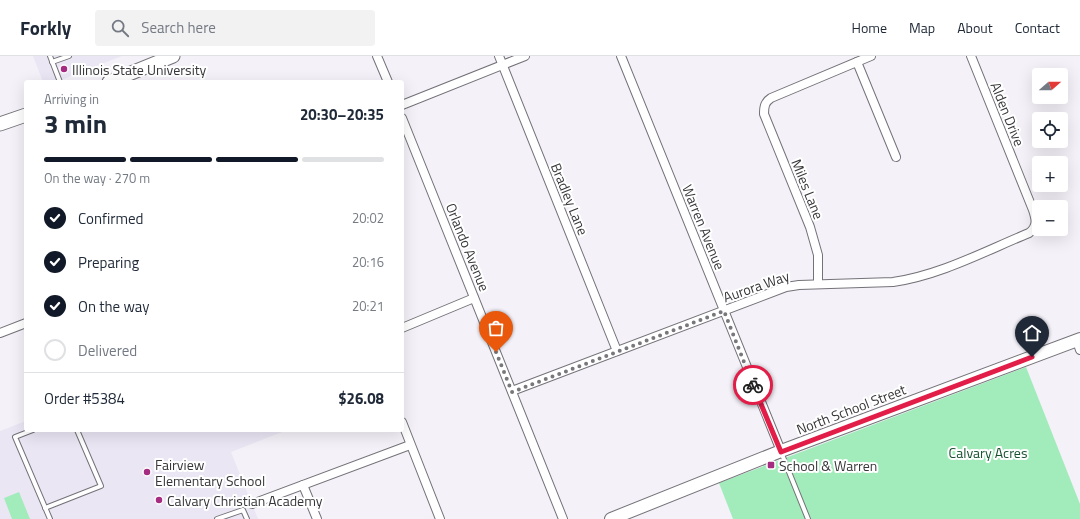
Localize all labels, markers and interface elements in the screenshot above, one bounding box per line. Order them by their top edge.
search box [95,10,375,46]
text: Forkly [20,13,71,42]
text: Search here [141,16,216,39]
icon: search [109,17,131,39]
text: Home [852,17,887,38]
text: Map [909,17,935,38]
text: About [957,17,993,38]
text: Contact [1015,17,1060,38]
place label: Illinois State University [72,59,207,80]
marker: Illinois State University [59,64,69,74]
north arrow [1032,68,1068,104]
map controls [1032,68,1068,236]
street label: Alden Drive [986,79,1030,149]
text: Arriving in [44,89,99,109]
text: 20:30–20:35 [300,103,384,126]
text: 3 min [44,104,107,143]
button: locate [1032,112,1068,148]
street label: Miles Lane [786,156,830,222]
button: + [1032,156,1068,192]
street label: Bradley Lane [546,160,594,238]
text: On the way · 270 m [44,168,150,188]
street label: Warren Avenue [677,181,731,273]
street label: Orlando Avenue [441,200,495,294]
button: − [1032,200,1068,236]
icon: check [44,207,66,229]
text: Confirmed [78,207,143,230]
text: 20:02 [352,208,384,228]
icon: check [44,251,66,273]
text: Preparing [78,251,139,274]
text: 20:16 [352,252,384,272]
street label: Aurora Way [720,265,792,307]
icon: check [44,295,66,317]
text: On the way [78,295,150,318]
text: 20:21 [352,296,384,316]
pin [479,311,513,352]
pin [1015,316,1049,357]
icon: bag [485,317,507,339]
icon: home [1021,322,1043,344]
text: Delivered [78,339,137,362]
courier [733,365,773,405]
icon: bike [742,374,764,396]
street label: North School Street [793,378,909,440]
text: Order #5384 [44,387,125,410]
text: $26.08 [338,387,384,410]
park label: Calvary Acres [949,442,1027,463]
place label: Fairview Elementary School [155,454,265,491]
place label: School & Warren [779,455,877,476]
marker: School & Warren [766,460,776,470]
marker: Fairview Elementary School [142,467,152,477]
place label: Calvary Christian Academy [167,490,323,511]
marker: Calvary Christian Academy [154,495,164,505]

